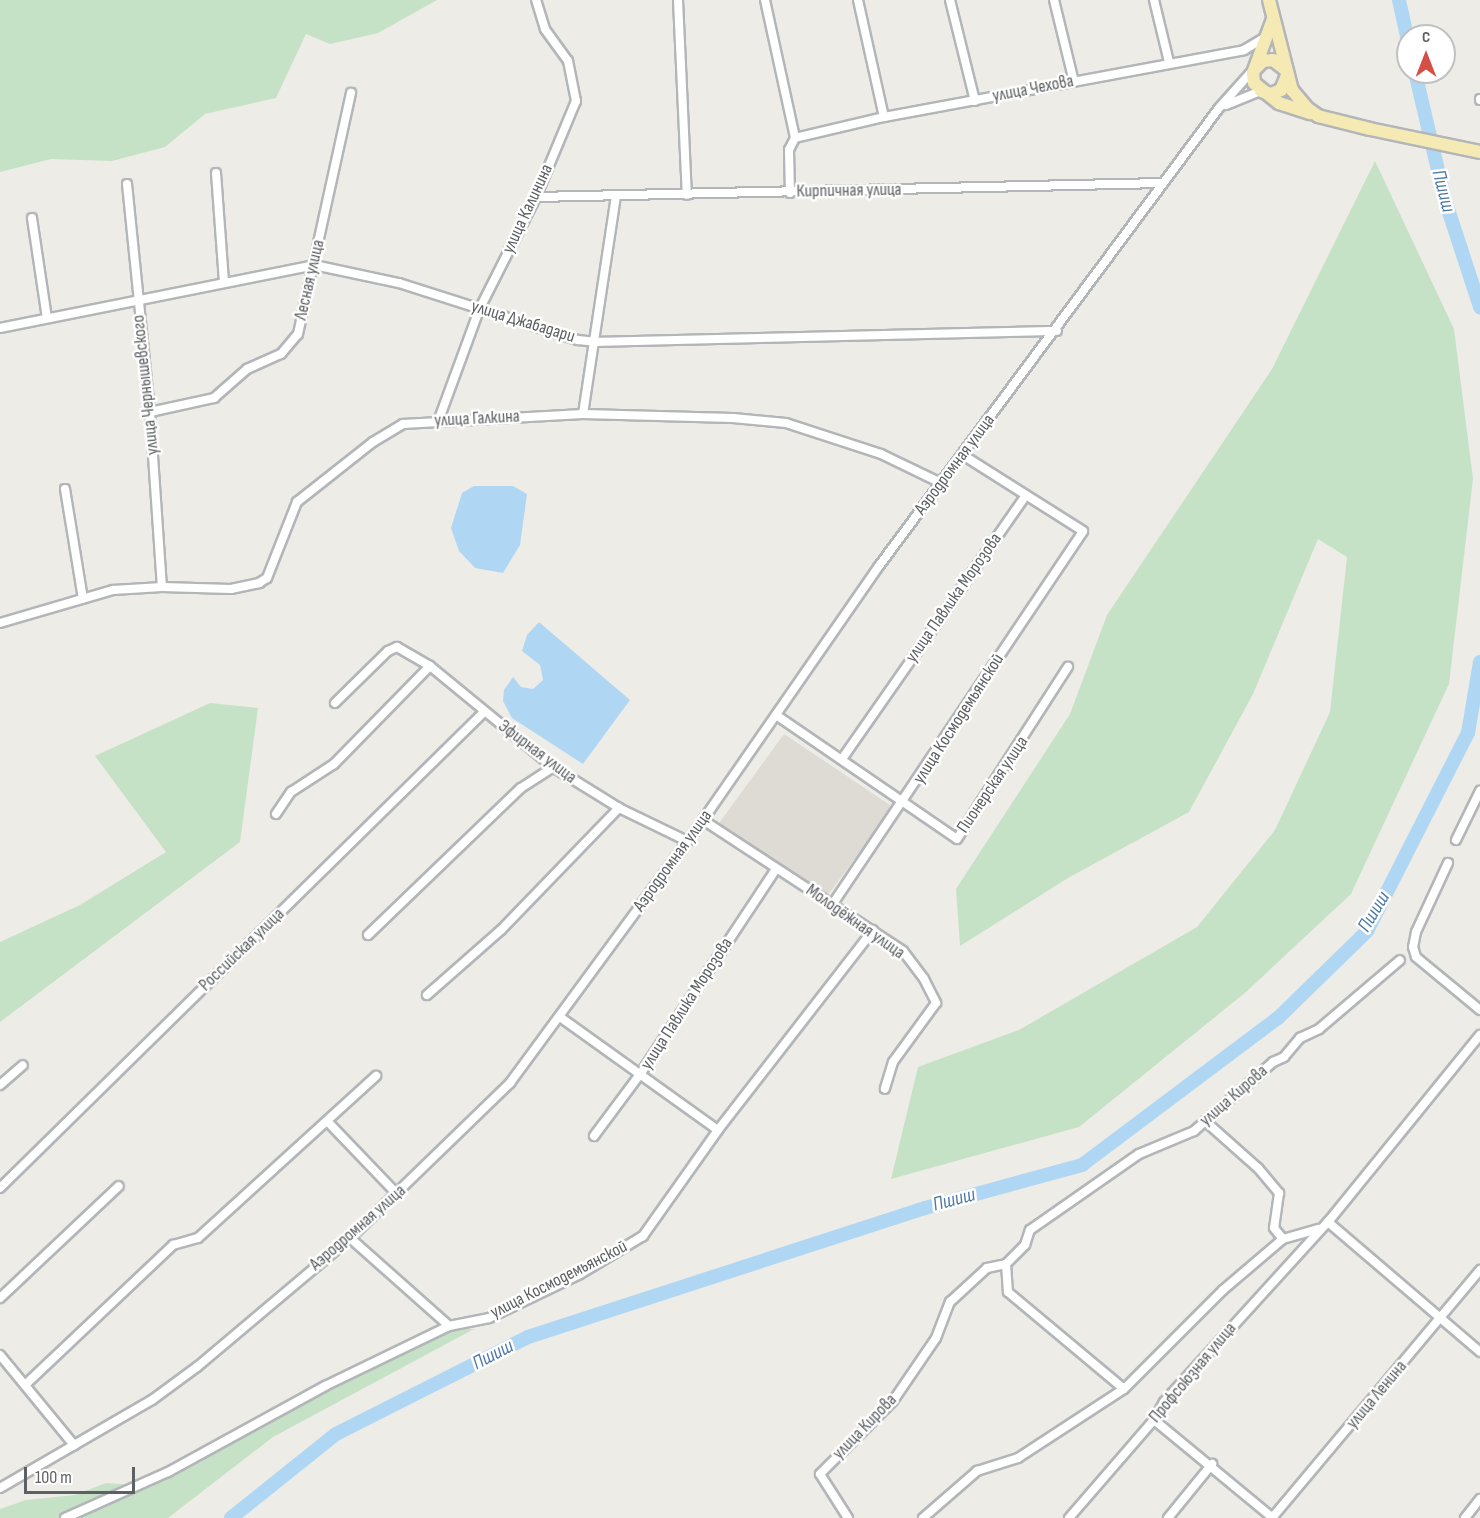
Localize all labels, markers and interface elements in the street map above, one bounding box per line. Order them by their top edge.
north arrow [1396,24,1456,84]
text: С [1422,28,1430,47]
street label: улица Чехова [991,71,1075,107]
street label: улица Калинина [498,161,558,257]
water label: Пшиш [1426,167,1460,215]
street label: Кирпичная улица [796,179,902,203]
street label: Лесная улица [290,238,330,322]
street label: улица Джабадари [469,296,577,348]
street label: улица Чернышевского [128,314,164,456]
street label: улица Галкина [434,406,520,432]
street label: Аэродромная улица [910,410,1000,520]
street label: улица Павлика Морозова [901,529,1007,667]
street label: улица Космодемьянской [909,650,1009,788]
street label: Эфирная улица [494,716,580,788]
street label: Пионерская улица [953,732,1033,838]
street label: Аэродромная улица [629,806,717,916]
street label: Молодёжная улица [801,880,909,964]
water label: Пшиш [1353,887,1395,937]
street label: Российская улица [195,904,289,996]
street label: улица Павлика Морозова [636,934,738,1074]
street label: улица Кирова [1196,1061,1272,1131]
street label: Аэродромная улица [305,1180,411,1276]
water label: Пшиш [930,1183,978,1217]
street label: улица Космодемьянской [487,1236,631,1324]
street label: Профсоюзная улица [1145,1318,1241,1428]
water label: Пшиш [468,1335,518,1375]
street label: улица Ленина [1342,1356,1412,1434]
street label: улица Кирова [828,1390,902,1464]
scale bar [27,1455,138,1493]
text: 100 m [35,1467,72,1488]

